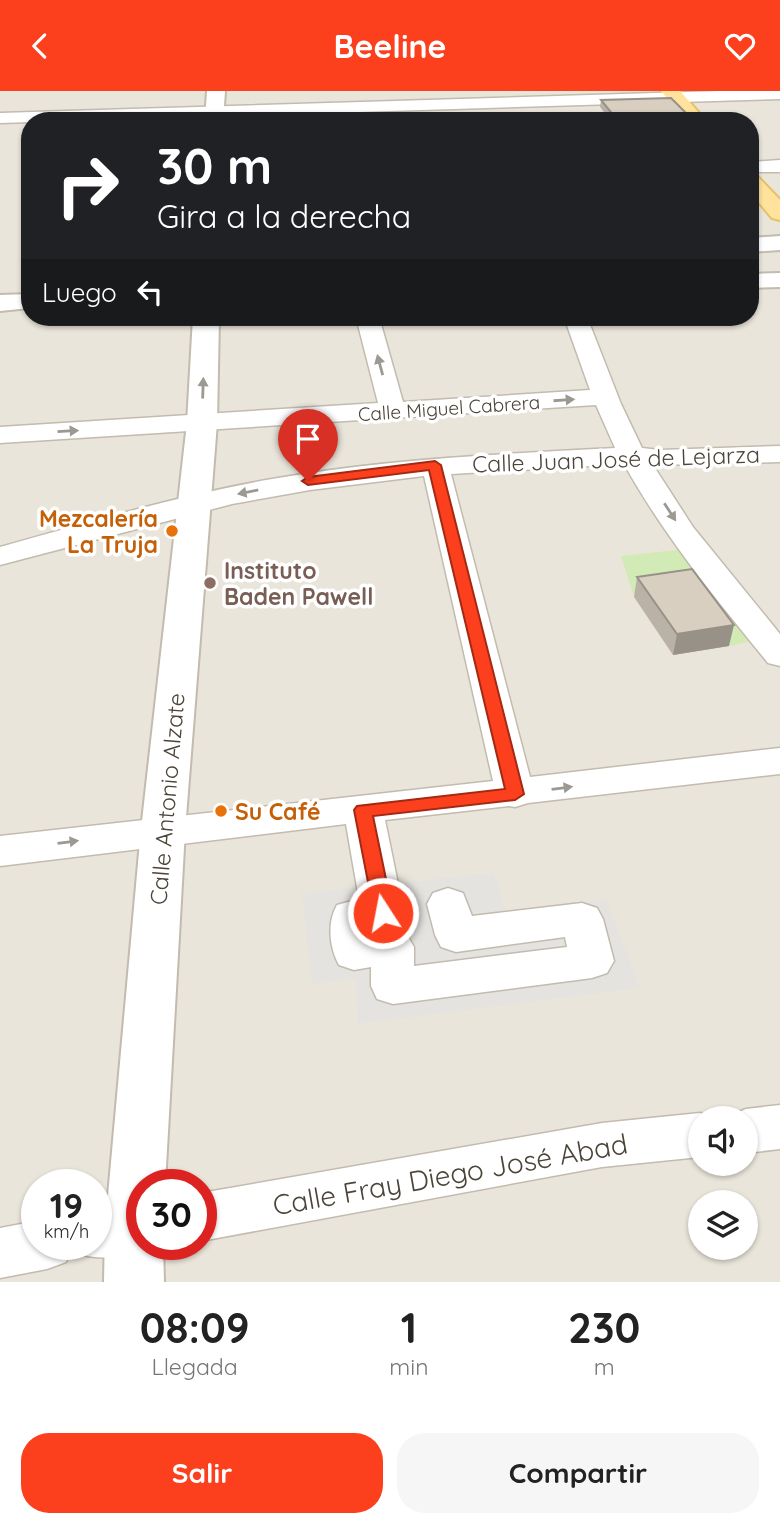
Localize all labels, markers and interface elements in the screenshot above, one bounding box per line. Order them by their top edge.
text: Beeline [334,26,446,66]
icon: back [21,27,59,65]
icon: heart [721,27,759,65]
text: 30 m [157,135,272,196]
icon: right [42,140,133,231]
text: Gira a la derecha [157,196,411,236]
icon: left [131,273,169,311]
text: Luego [42,276,117,309]
one-way arrow [374,353,385,375]
one-way arrow [198,377,209,399]
street label: Calle Miguel Cabrera [357,390,541,426]
one-way arrow [553,394,575,405]
pin [278,409,338,481]
icon: arrive [289,420,327,458]
one-way arrow [57,425,79,436]
street label: Calle Juan José de Lejarza [472,439,760,479]
one-way arrow [237,486,259,497]
one-way arrow [663,503,677,521]
place label: Mezcalería La Truja [39,504,158,559]
marker: Mezcalería La Truja [164,523,180,539]
place label: Instituto Baden Pawell [224,556,373,611]
marker: Instituto Baden Pawell [202,575,218,591]
street label: Calle Antonio Alzate [143,692,191,906]
one-way arrow [551,782,573,793]
place label: Su Café [235,797,320,826]
marker: Su Café [213,803,229,819]
one-way arrow [57,837,79,848]
position arrow [346,876,420,950]
map controls [688,1106,758,1260]
button: sound [688,1106,758,1176]
street label: Calle Fray Diego José Abad [270,1126,630,1222]
speed limit sign: 30 [126,1169,217,1260]
text: 19 [50,1183,83,1227]
button: layers [688,1190,758,1260]
text: km/h [44,1220,89,1243]
text: 08:09 [140,1301,250,1354]
text: 1 [401,1301,417,1354]
text: 230 [568,1301,640,1354]
text: Llegada [152,1352,238,1381]
text: min [389,1352,428,1381]
text: m [594,1352,615,1381]
button: Salir [21,1433,383,1513]
button: Compartir [397,1433,759,1513]

